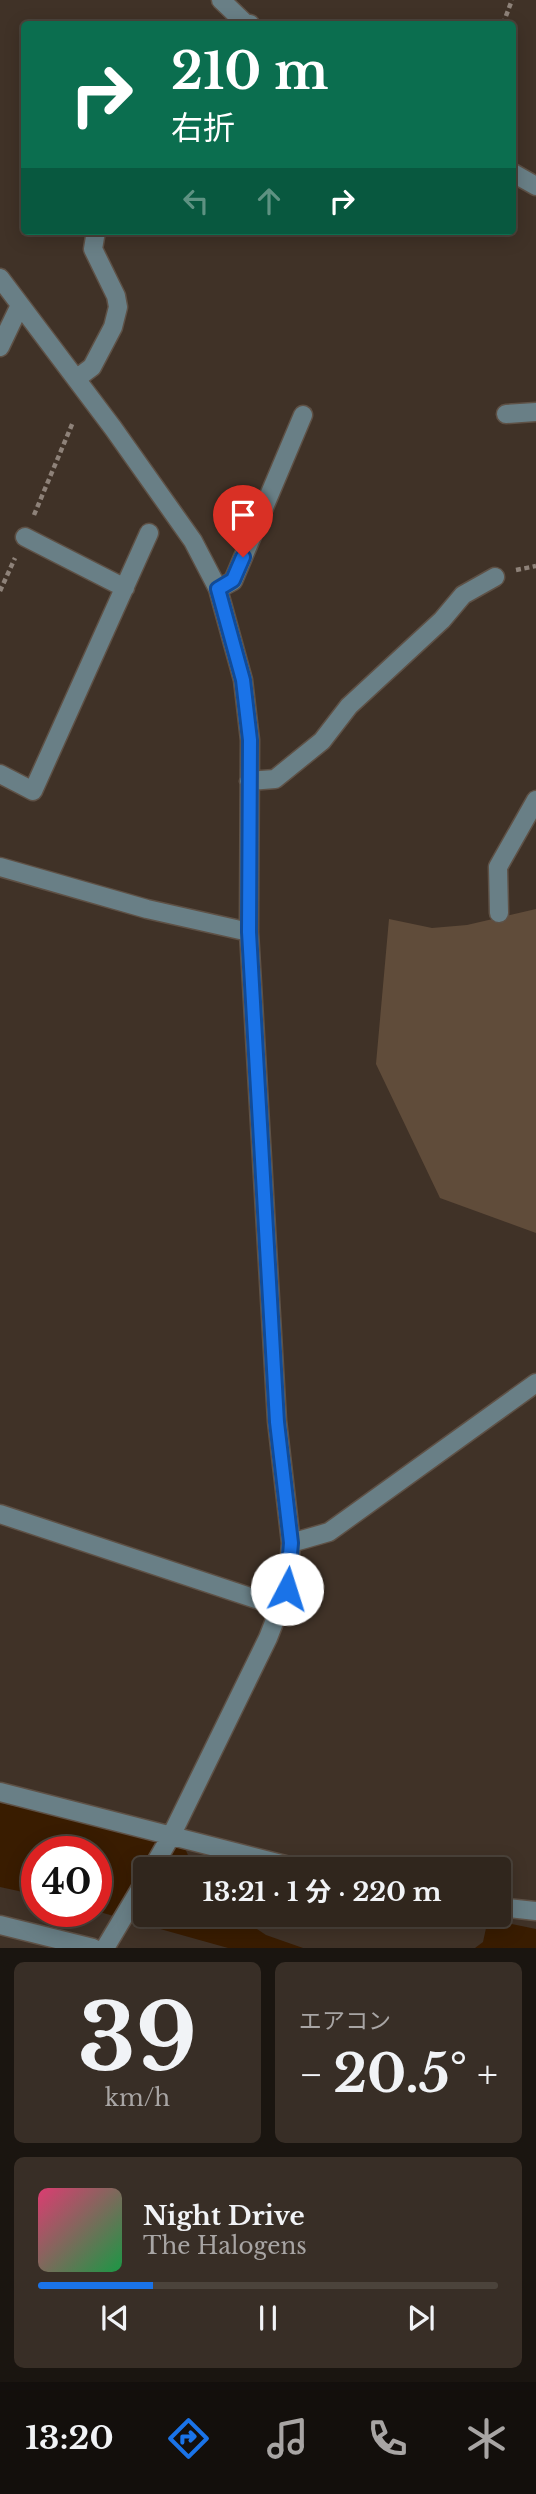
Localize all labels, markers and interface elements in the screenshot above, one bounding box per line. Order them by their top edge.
text: 210 m [171,41,329,102]
icon: right [56,49,147,140]
text: 右折 [171,108,235,148]
icon: left [177,182,215,220]
icon: ahead [250,182,288,220]
icon: right [323,182,361,220]
pin [213,485,273,557]
icon: arrive [224,496,262,534]
position arrow [250,1552,324,1626]
speed limit sign: 40 [21,1836,112,1927]
text: 13:21 · 1 分 · 220 m [202,1876,442,1908]
text: 39 [78,1982,197,2095]
text: エアコン [299,2007,391,2035]
text: 20.5° [333,2042,467,2106]
text: − [299,2051,323,2098]
text: + [477,2051,498,2098]
text: km/h [105,2084,170,2112]
text: Night Drive [143,2200,305,2232]
text: The Halogens [143,2232,307,2260]
icon: previous [96,2299,134,2337]
icon: pause [249,2299,287,2337]
icon: next [402,2299,440,2337]
icon: directions [164,2414,213,2463]
icon: music [263,2414,312,2463]
icon: phone [363,2414,412,2463]
icon: climate [462,2414,511,2463]
text: 13:20 [25,2418,114,2458]

